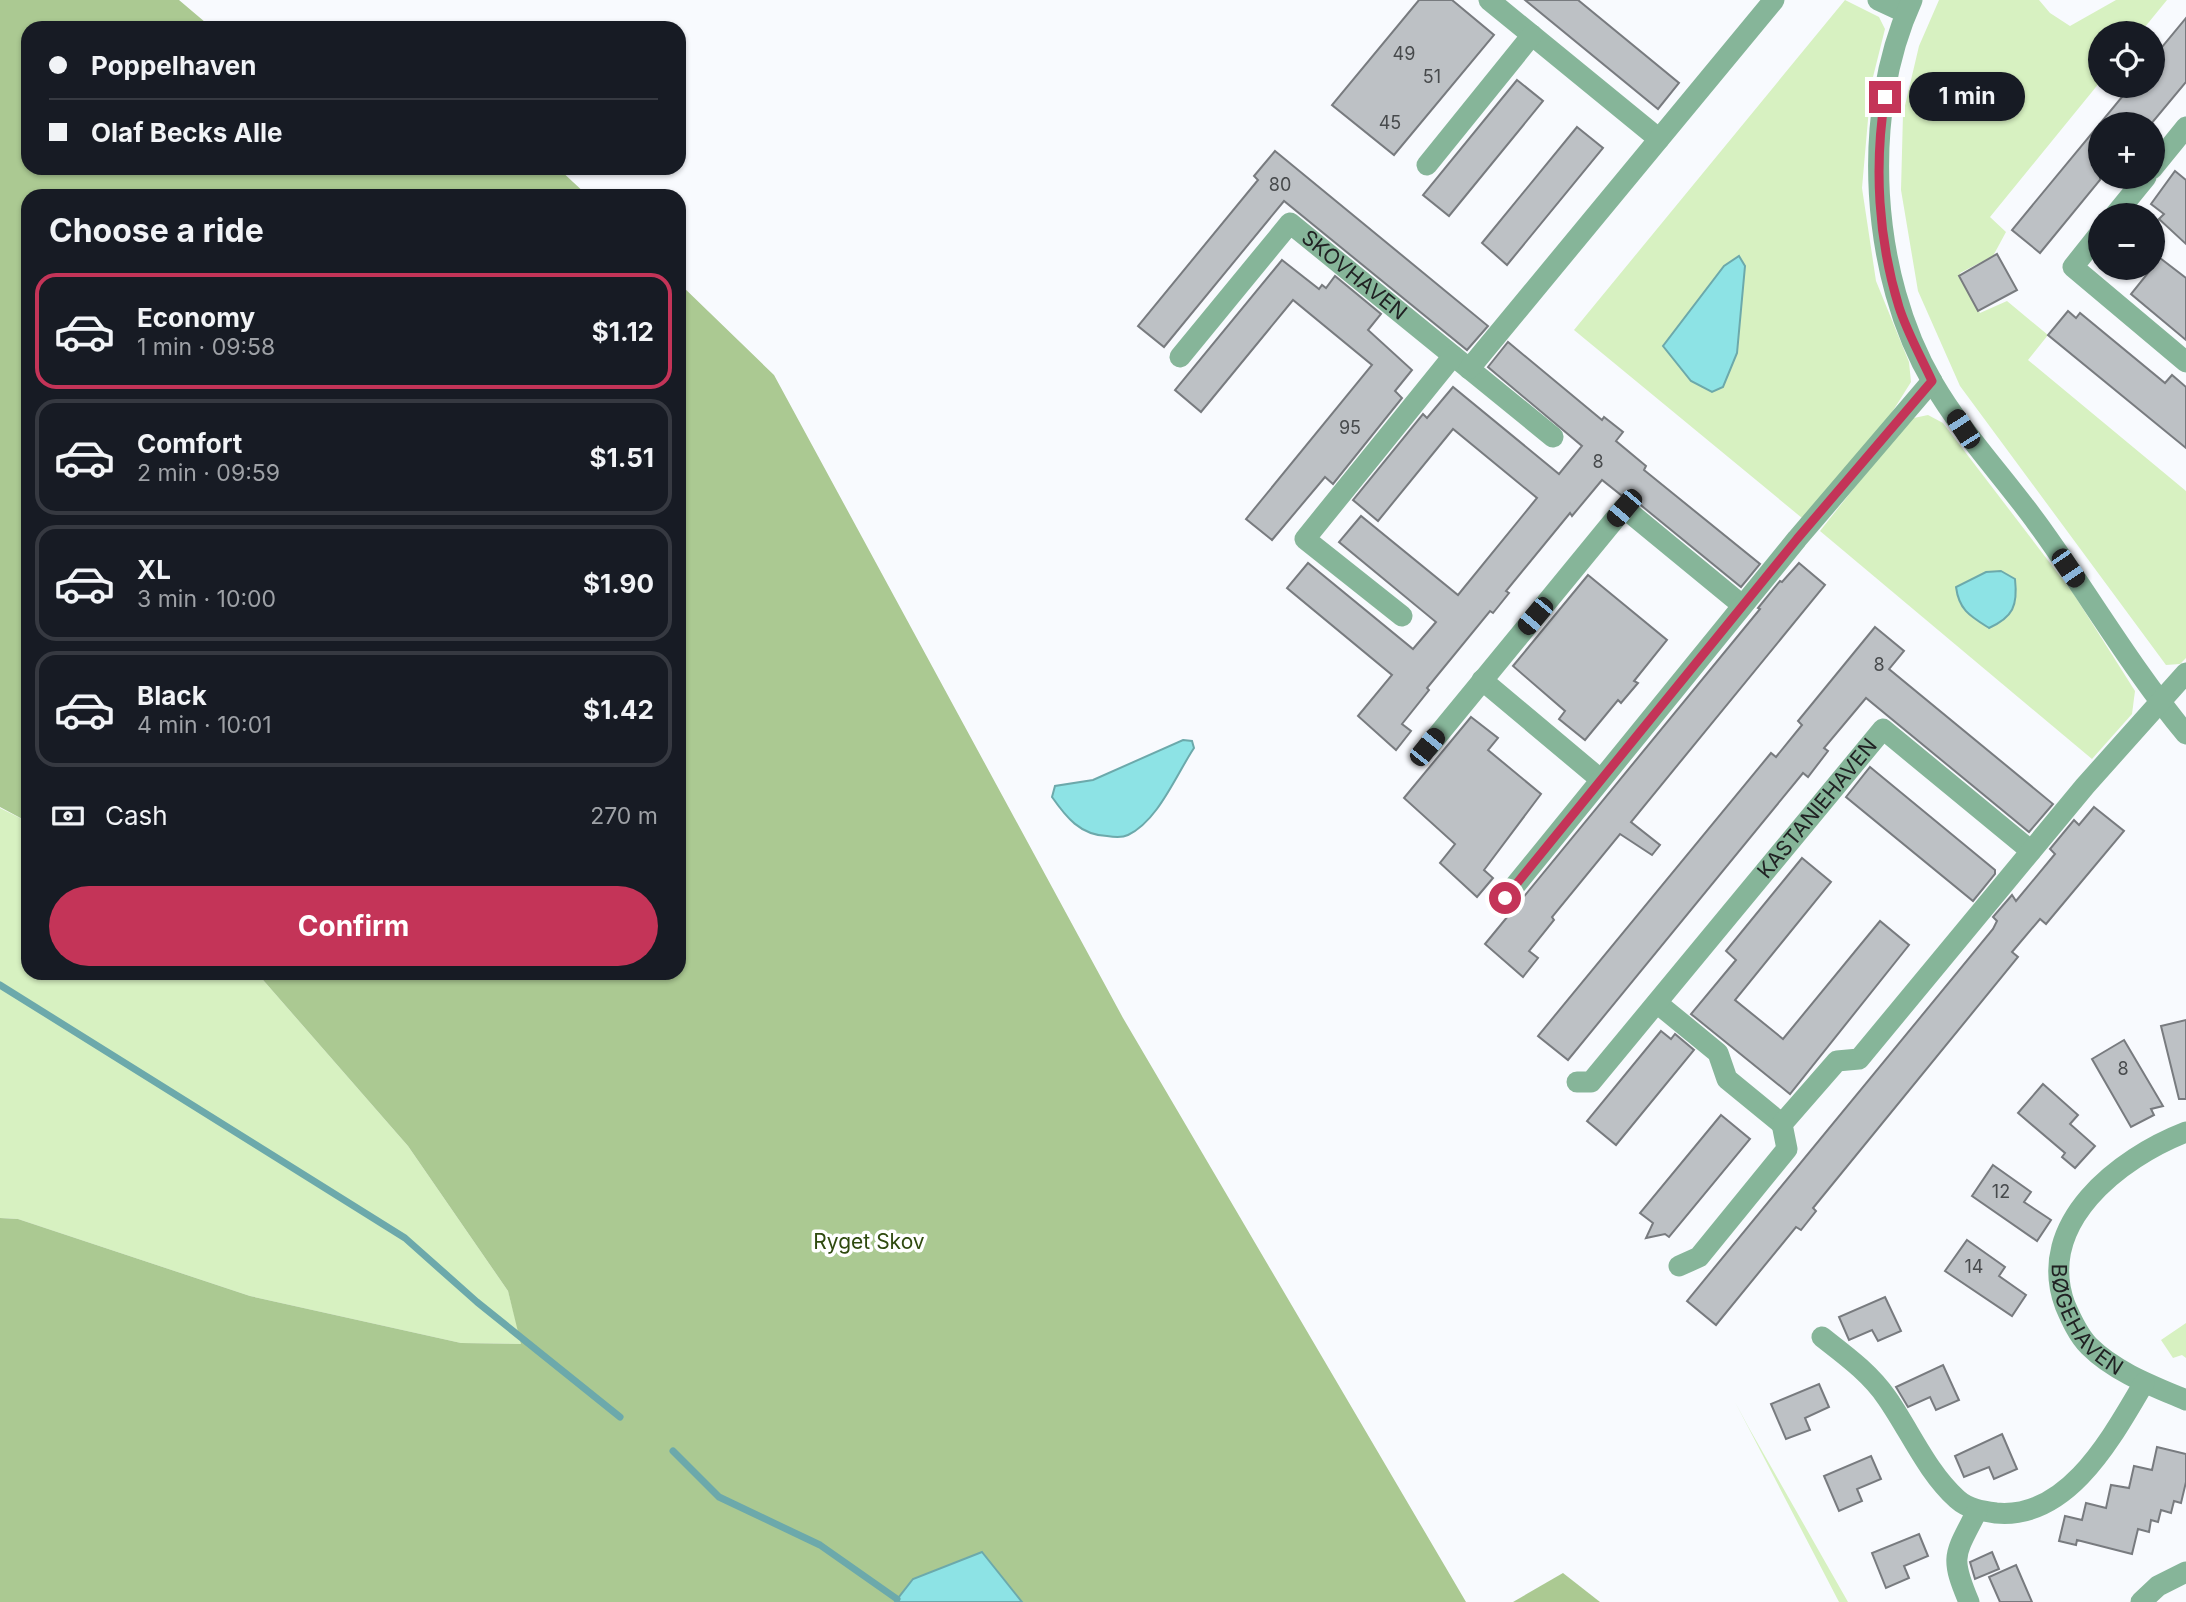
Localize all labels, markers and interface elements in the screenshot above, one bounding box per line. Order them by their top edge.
map controls [2088,21,2165,280]
button: locate [2088,21,2165,98]
house number: 49 [1393,43,1415,64]
text: Poppelhaven [91,50,257,81]
house number: 51 [1423,66,1441,87]
callout: 1 min [1910,72,2025,122]
route end [1869,81,1901,113]
text: 1 min [1939,82,1995,110]
house number: 45 [1379,112,1401,133]
button: + [2088,112,2165,189]
text: Olaf Becks Alle [91,117,282,148]
house number: 80 [1269,174,1291,195]
button: − [2088,203,2165,280]
text: Choose a ride [49,211,264,250]
street label: SKOVHAVEN [1297,225,1412,325]
icon: car [53,300,116,363]
text: Economy [137,302,255,333]
text: $1.12 [592,316,654,347]
text: 1 min · 09:58 [137,333,275,361]
car [1943,406,1984,452]
house number: 95 [1339,417,1361,438]
icon: car [53,426,116,489]
text: Comfort [137,428,242,459]
text: $1.51 [589,442,654,473]
house number: 8 [1592,451,1604,472]
text: 2 min · 09:59 [137,459,280,487]
car [1603,485,1646,531]
car [2048,545,2089,591]
icon: car [53,552,116,615]
text: XL [137,554,171,585]
text: $1.90 [583,568,654,599]
text: 3 min · 10:00 [137,585,276,613]
car [1514,593,1557,639]
house number: 8 [1873,654,1885,675]
icon: car [53,678,116,741]
text: Black [137,680,207,711]
text: $1.42 [583,694,654,725]
text: 4 min · 10:01 [137,711,272,739]
car [1406,724,1449,770]
street label: KASTANIEHAVEN [1752,733,1882,883]
icon: cash [49,797,87,835]
text: Cash [105,800,168,831]
text: 270 m [590,802,658,830]
route start [1489,882,1521,914]
button: Confirm [49,886,658,966]
house number: 8 [2117,1058,2129,1079]
house number: 12 [1992,1181,2010,1202]
park label: Ryget Skov [813,1229,925,1254]
house number: 14 [1965,1256,1983,1277]
street label: BØGEHAVEN [2047,1264,2128,1380]

